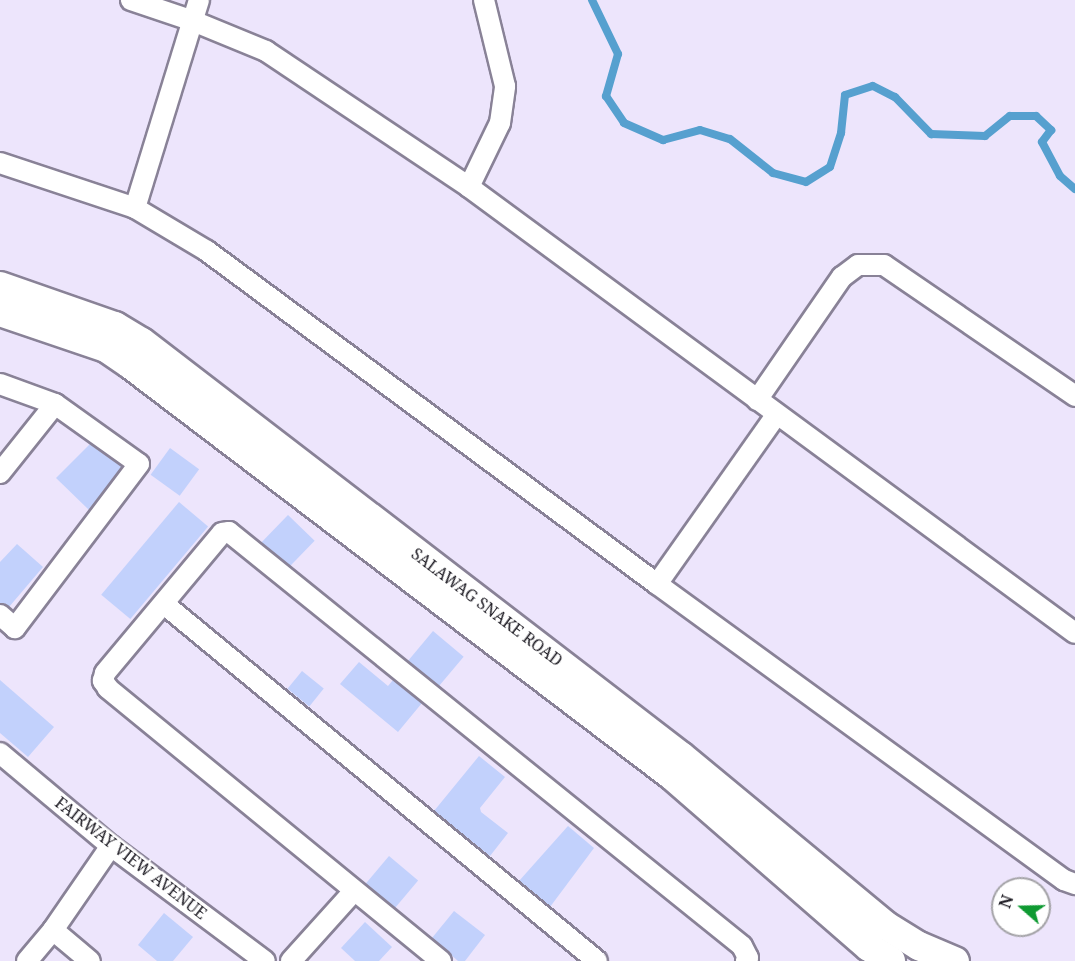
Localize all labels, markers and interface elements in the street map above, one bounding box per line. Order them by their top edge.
street label: SALAWAG SNAKE ROAD [408,544,566,670]
street label: FAIRWAY VIEW AVENUE [51,793,211,923]
north arrow [991,877,1051,937]
text: N [993,892,1018,911]

